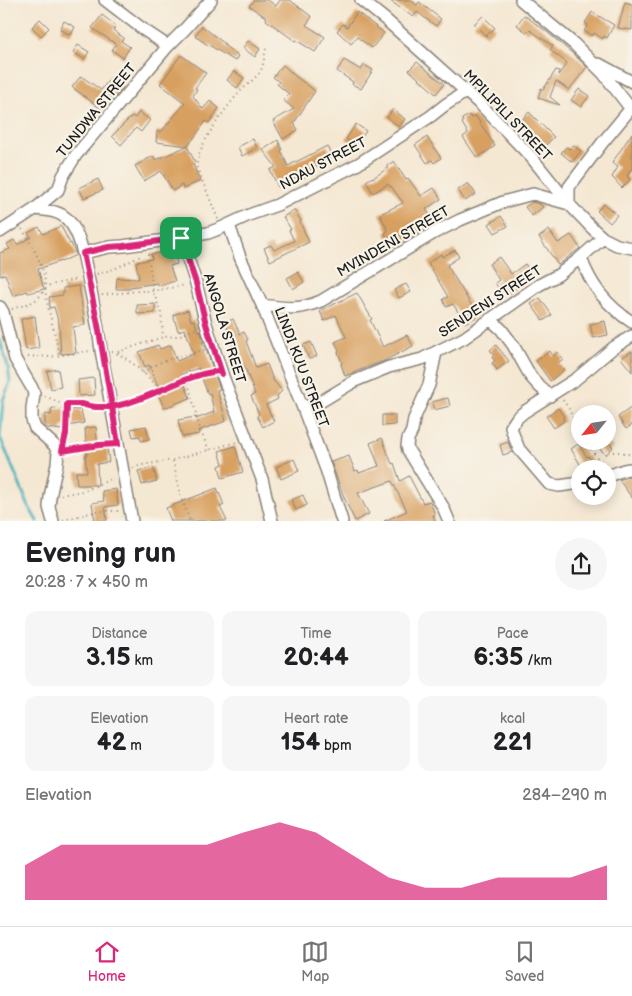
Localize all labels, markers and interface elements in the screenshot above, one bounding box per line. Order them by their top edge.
street label: TUNDWA STREET [53,59,140,161]
street label: MPILIPILI STREET [460,66,556,165]
street label: NDAU STREET [277,133,370,193]
street label: MVINDENI STREET [334,202,453,281]
pin [160,217,202,259]
icon: arrive [167,224,195,252]
street label: SENDENI STREET [436,261,545,341]
street label: ANGOLA STREET [200,271,249,386]
street label: LINDI KUU STREET [271,305,333,430]
north arrow [571,405,616,450]
map controls [571,405,616,505]
button: locate [571,460,616,505]
text: Evening run [25,537,176,570]
button: share [555,538,607,590]
text: 20:28 · 7 × 450 m [25,573,148,592]
text: Distance [91,625,147,642]
text: Time [300,625,332,642]
text: Pace [497,625,529,642]
text: 3.15 [86,642,131,673]
text: 20:44 [283,642,349,673]
text: 6:35 [473,642,523,673]
text: km [131,652,153,669]
text: /km [523,652,552,669]
text: Elevation [90,710,149,727]
text: Heart rate [284,710,348,727]
text: kcal [500,710,525,727]
text: 42 [97,727,127,758]
text: 154 [280,727,320,758]
text: 221 [493,727,533,758]
text: m [127,737,142,754]
text: bpm [320,737,352,754]
text: Elevation [25,786,92,805]
text: 284–290 m [522,786,607,805]
tab: Home [88,938,126,985]
tab: Map [301,938,329,985]
tab: Saved [505,938,544,985]

